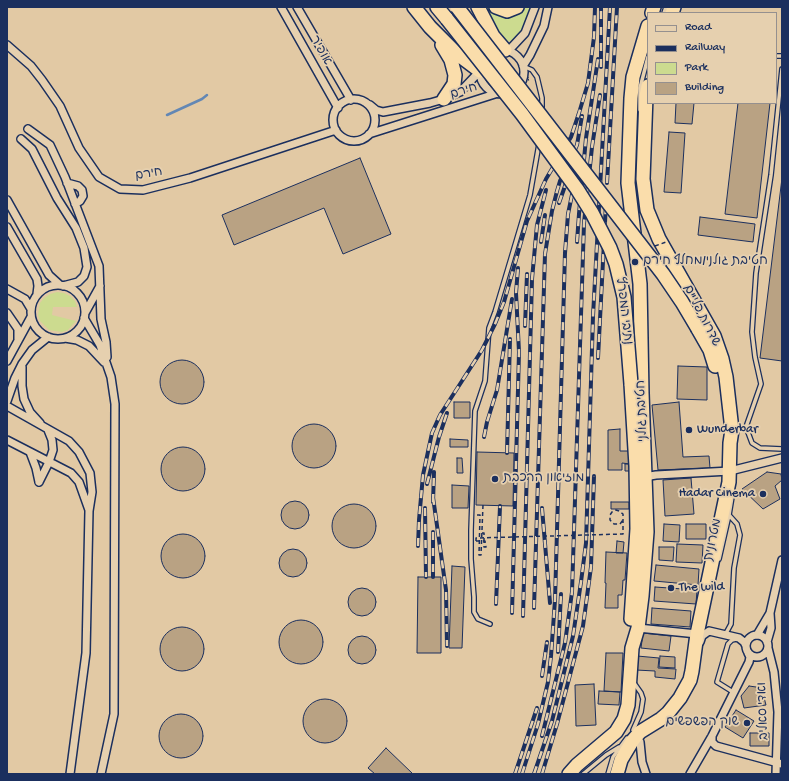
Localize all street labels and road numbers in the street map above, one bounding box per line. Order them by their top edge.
street label: אופיר [306,34,334,68]
street label: חירם [448,80,480,104]
street label: חירם [134,165,164,185]
street label: נתיבי המפרץ [611,276,635,346]
street label: שדרות פלי"ם [679,283,723,349]
street label: חטיבת גולני [634,380,652,442]
street label: מטרונית [702,517,726,563]
street label: ואדי סאליב [755,682,773,740]

